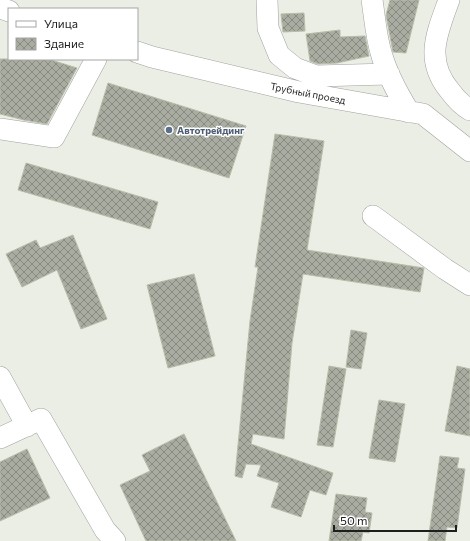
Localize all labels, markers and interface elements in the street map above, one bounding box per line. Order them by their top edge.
legend [8,8,138,60]
text: Улица [44,16,78,30]
text: Здание [44,36,84,50]
street label: Трубный проезд [269,80,347,106]
place label: Автотрейдинг [177,124,245,136]
marker: Автотрейдинг [164,125,174,135]
scale bar [334,507,456,533]
text: 50 m [340,513,368,527]

